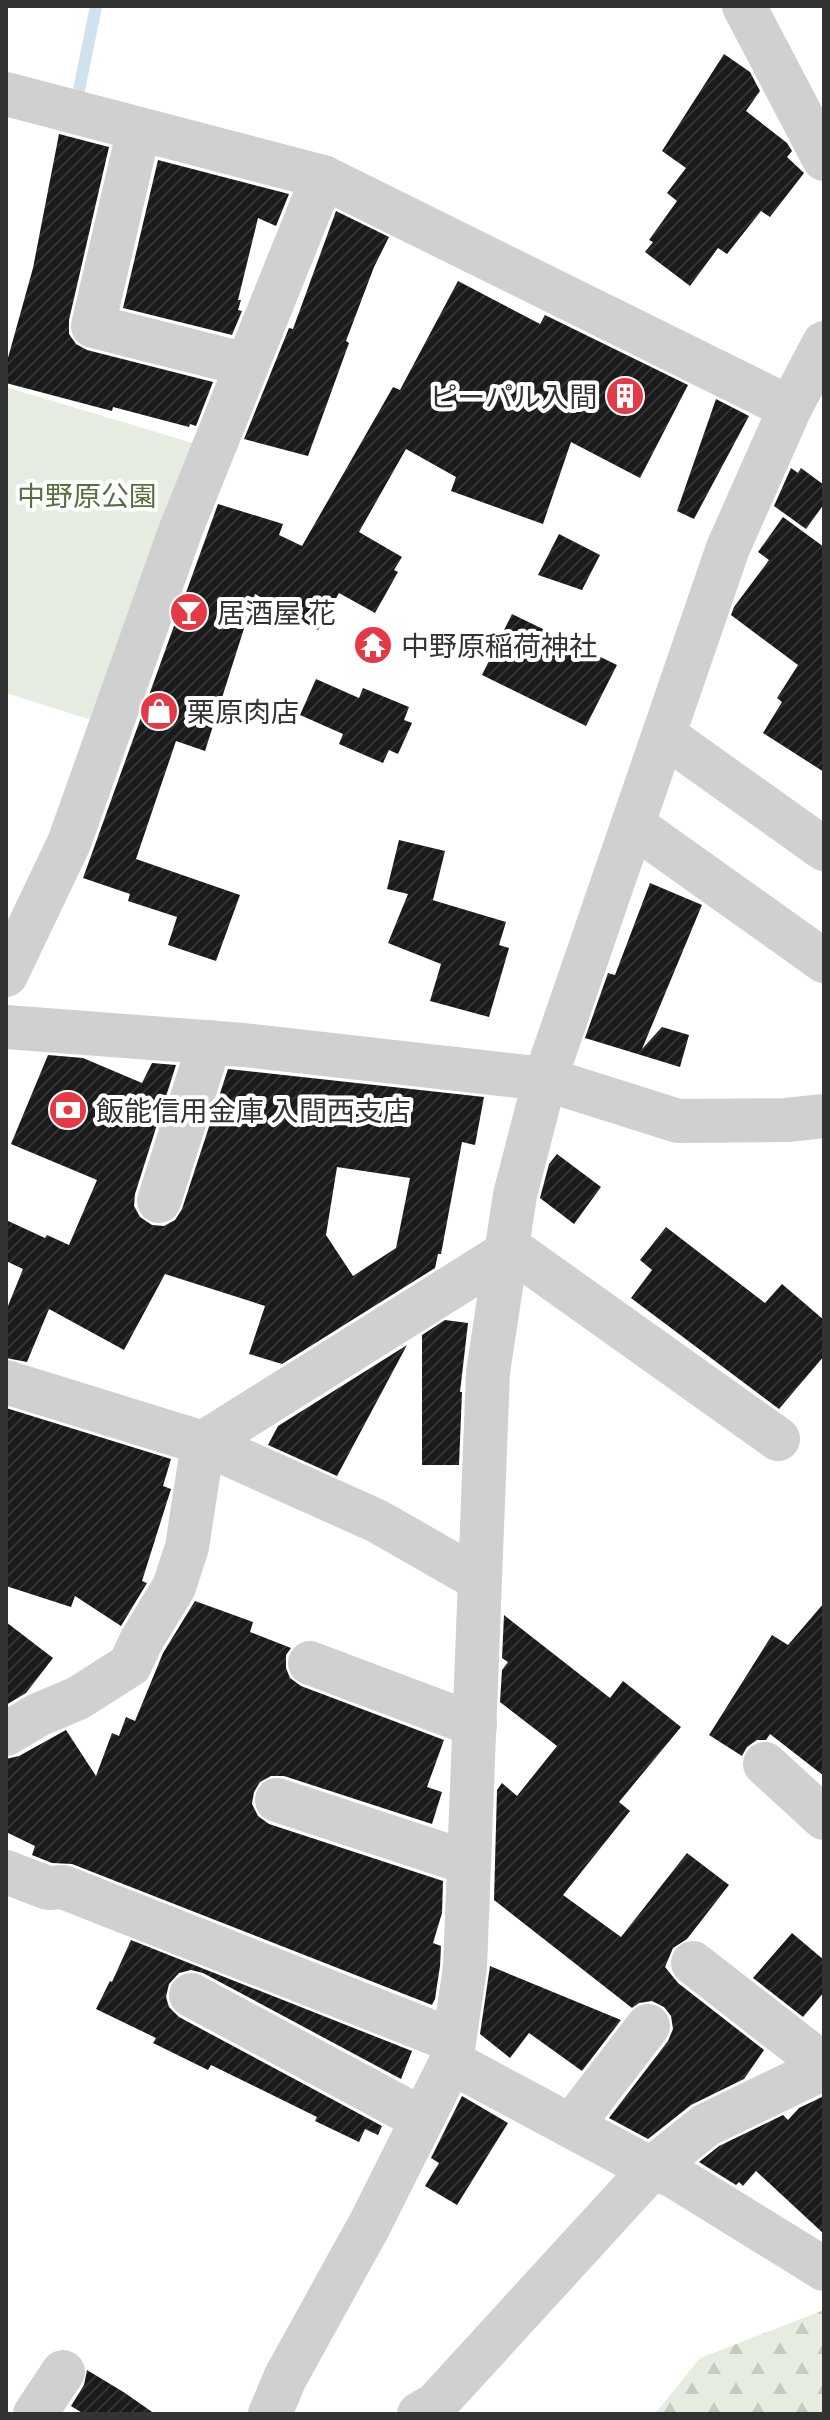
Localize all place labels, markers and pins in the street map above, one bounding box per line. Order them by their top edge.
building icon: ピーパル入間 [604,375,646,417]
place label: ピーパル入間 [429,380,597,413]
bar icon: 居酒屋 花 [168,591,210,633]
place label: 居酒屋 花 [217,596,336,629]
temple icon: 中野原稲荷神社 [352,624,394,666]
place label: 中野原稲荷神社 [401,629,597,662]
shop icon: 栗原肉店 [138,690,180,732]
place label: 栗原肉店 [187,695,299,728]
bank icon: 飯能信用金庫 入間西支店 [47,1089,89,1131]
place label: 飯能信用金庫 入間西支店 [96,1094,411,1127]

